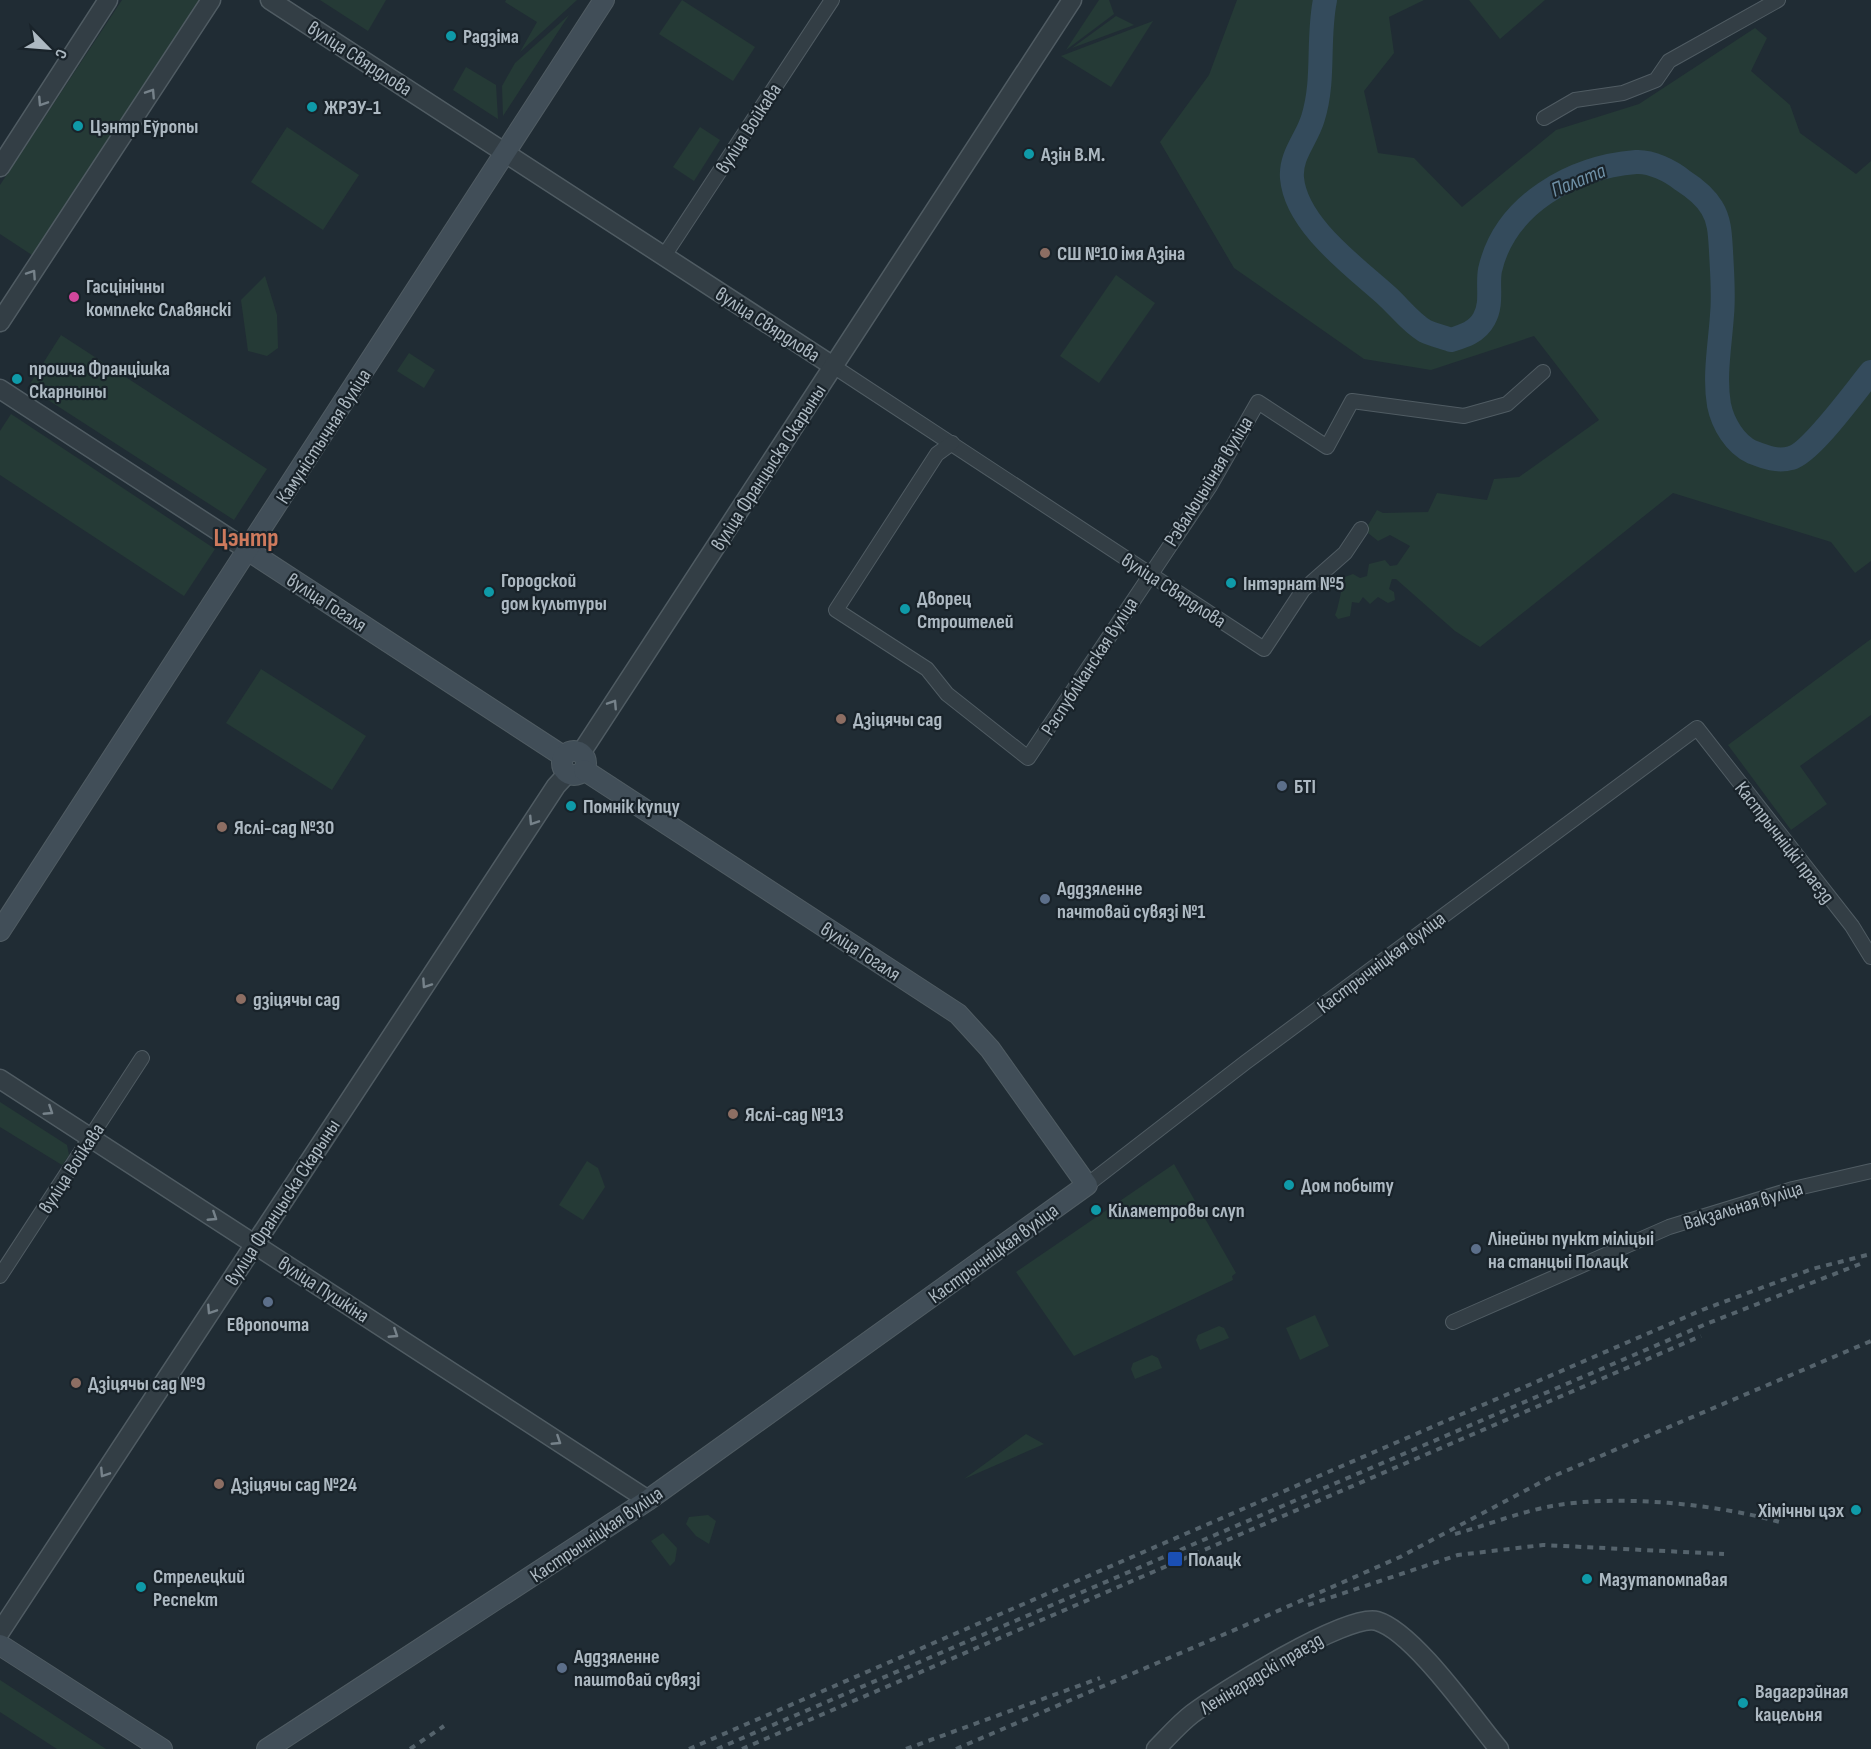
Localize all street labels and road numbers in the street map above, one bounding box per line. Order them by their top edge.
street label: вуліца Свярдлова [303,16,416,102]
street label: вуліца Войкава [711,79,787,178]
street label: вуліца Свярдлова [711,282,824,368]
street label: Камуністычная вуліца [271,364,376,509]
street label: вуліца Францыска Скарыны [706,380,832,555]
street label: Рэвалюцыйная вуліца [1159,412,1258,551]
street label: вуліца Свярдлова [1117,548,1230,634]
street label: вуліца Гогаля [282,568,371,637]
street label: Рэспубліканская вуліца [1036,593,1143,740]
street label: Кастрычніцкі праезд [1729,777,1839,908]
street label: Кастрычніцкая вуліца [1313,907,1451,1019]
street label: вуліца Гогаля [816,917,905,986]
street label: вуліца Францыска Скарыны [220,1115,346,1290]
street label: вуліца Войкава [34,1119,110,1218]
street label: Вакзальная вуліца [1681,1176,1806,1236]
street label: Кастрычніцкая вуліца [924,1199,1063,1309]
street label: вуліца Пушкіна [273,1251,374,1328]
street label: Кастрычніцкая вуліца [526,1482,667,1588]
street label: Ленінградскі праезд [1195,1628,1327,1721]

